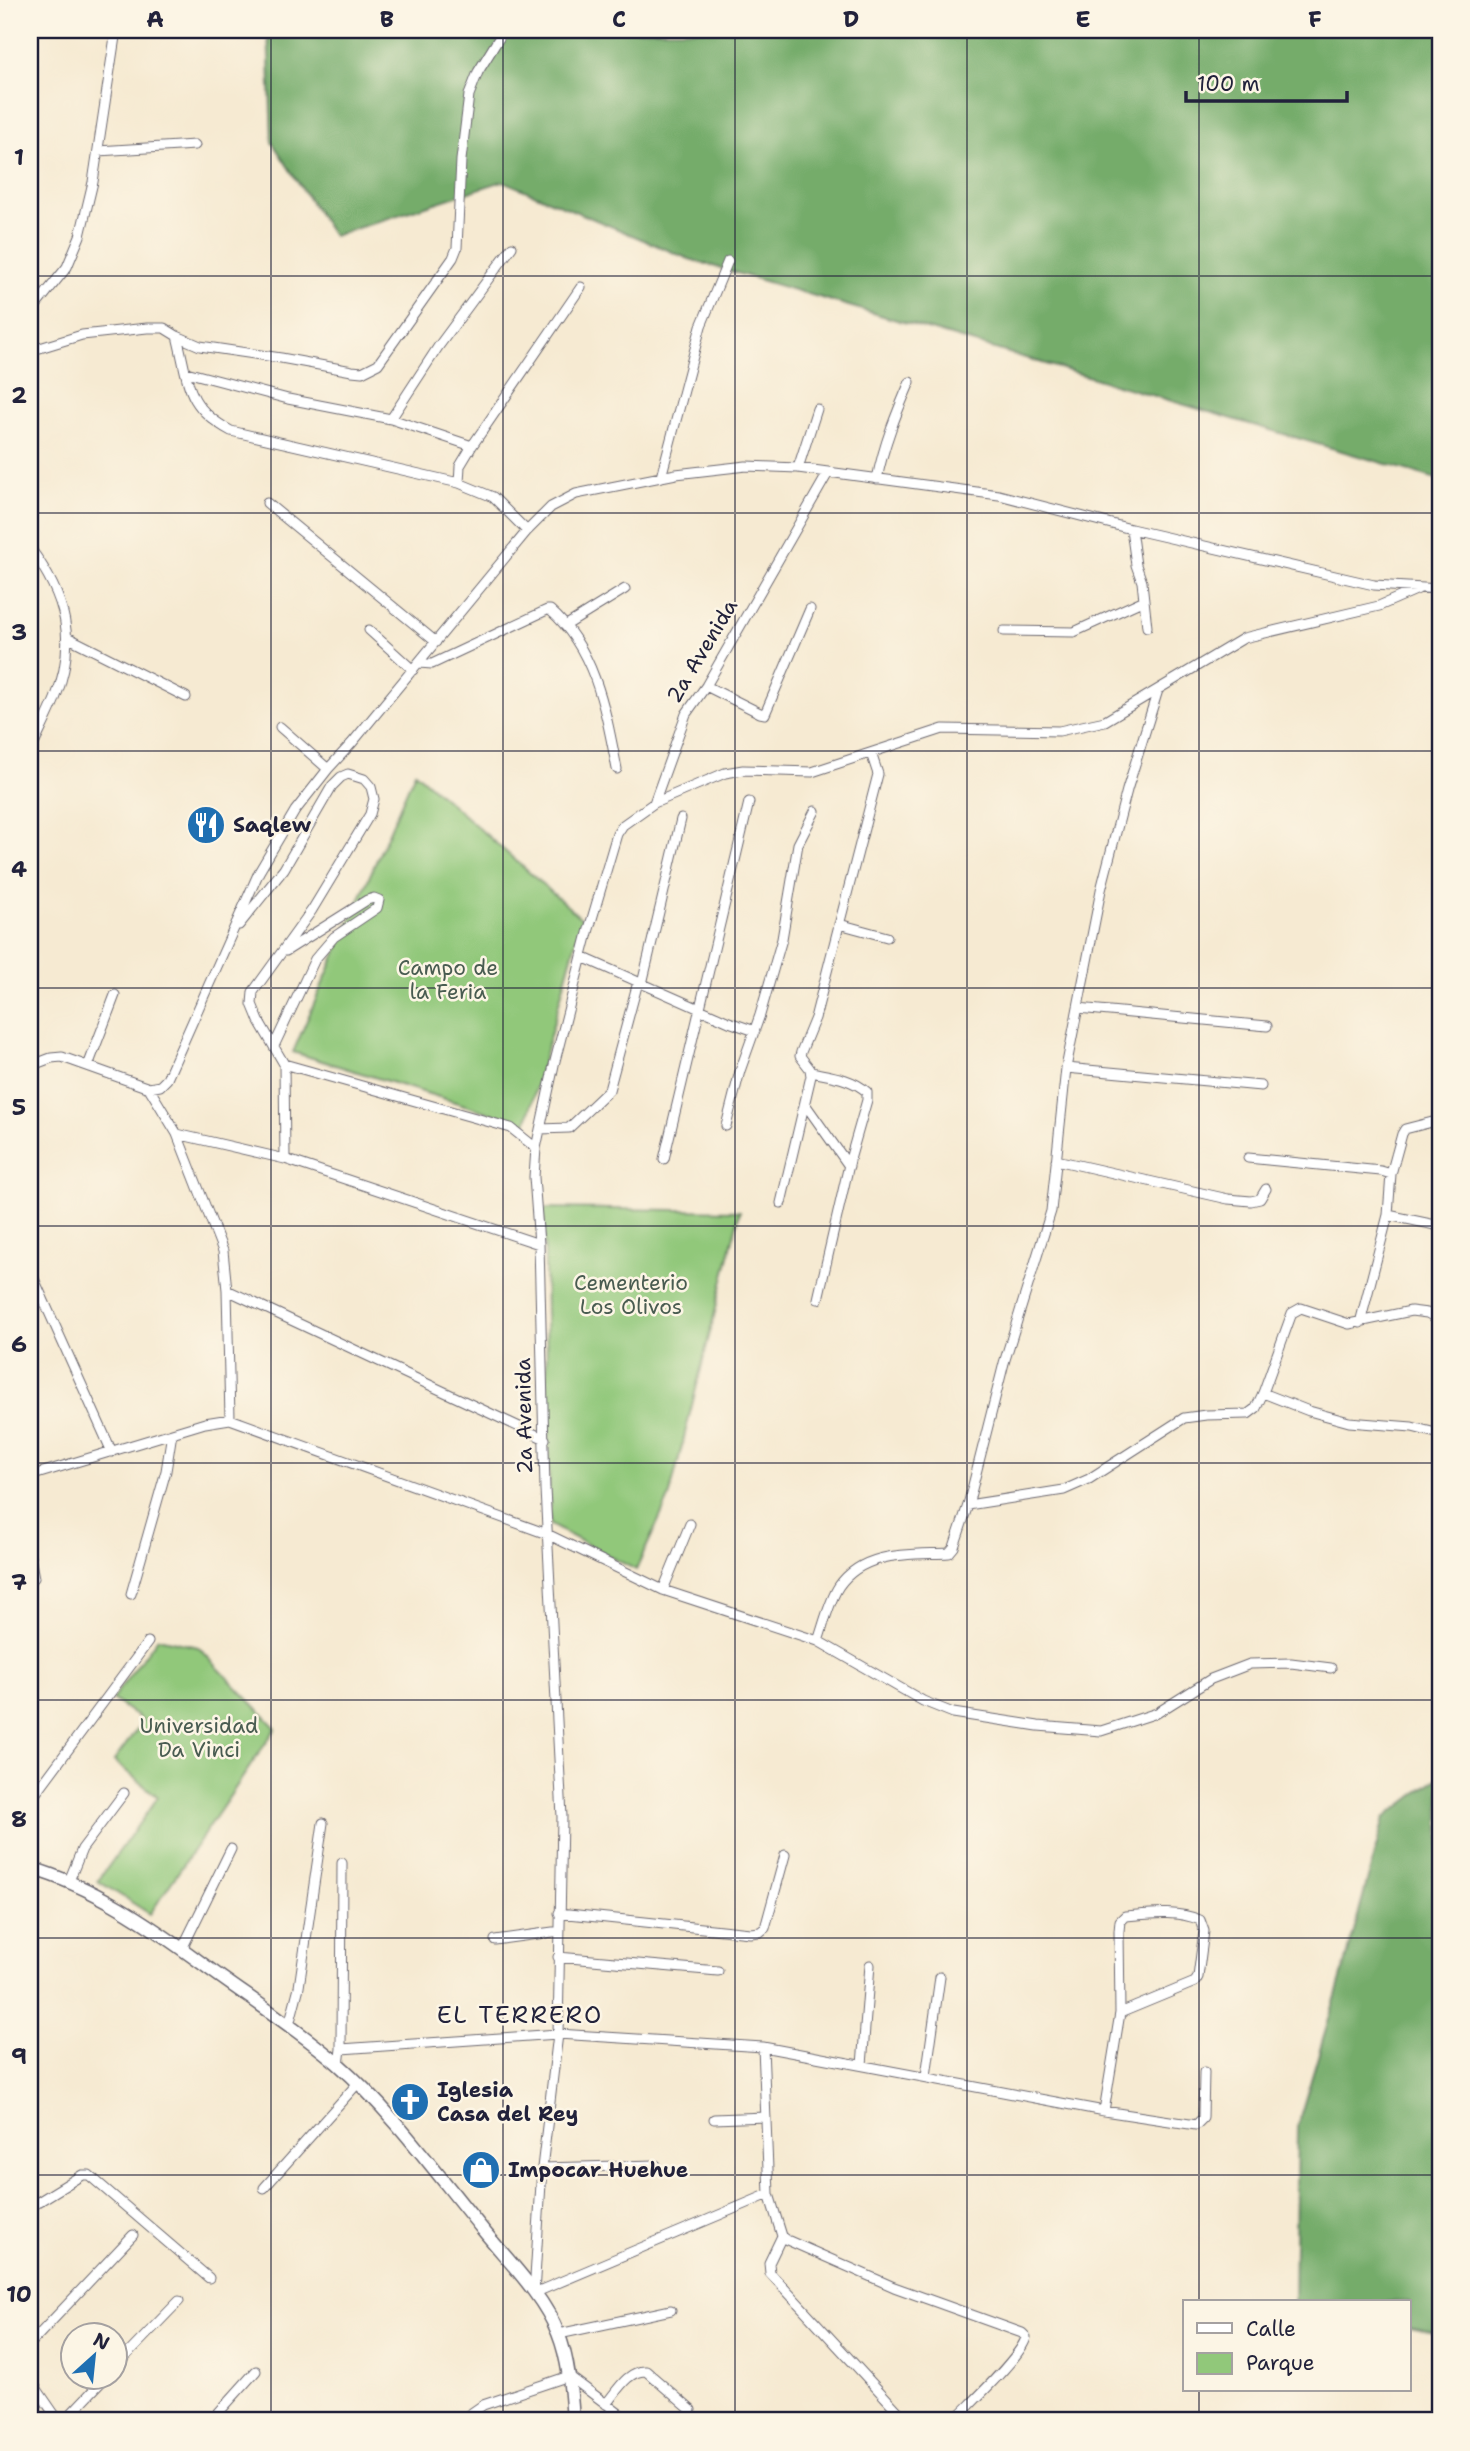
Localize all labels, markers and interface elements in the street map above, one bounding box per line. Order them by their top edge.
text: A [146,4,164,34]
text: B [380,4,394,34]
text: C [612,4,626,34]
text: D [843,4,859,34]
text: E [1075,4,1091,34]
text: F [1308,4,1322,34]
scale bar [1186,60,1348,104]
text: 100 m [1197,70,1260,98]
text: 1 [14,142,24,172]
text: 2 [11,380,27,410]
street label: 2a Avenida [660,594,744,708]
text: 3 [11,617,27,647]
restaurant icon: Saqlew [185,804,227,846]
place label: Saqlew [233,811,311,839]
text: 4 [11,854,27,884]
park label: Campo de la Feria [398,954,498,1006]
text: 5 [12,1092,26,1122]
park label: Cementerio Los Olivos [574,1269,688,1321]
text: 6 [11,1329,27,1359]
street label: 2a Avenida [509,1358,539,1474]
text: 7 [11,1567,27,1597]
park label: Universidad Da Vinci [140,1712,258,1764]
text: 8 [11,1804,27,1834]
district label: EL TERRERO [437,1999,603,2031]
text: 9 [11,2041,27,2071]
place label: Iglesia Casa del Rey [437,2076,578,2128]
church icon: Iglesia Casa del Rey [389,2081,431,2123]
shop icon: Impocar Huehue [460,2149,502,2191]
place label: Impocar Huehue [508,2156,688,2184]
text: 10 [6,2279,32,2309]
legend [1183,2300,1410,2392]
text: Calle [1246,2315,1296,2343]
north arrow [60,2322,130,2392]
text: N [89,2327,114,2356]
text: Parque [1246,2349,1315,2377]

